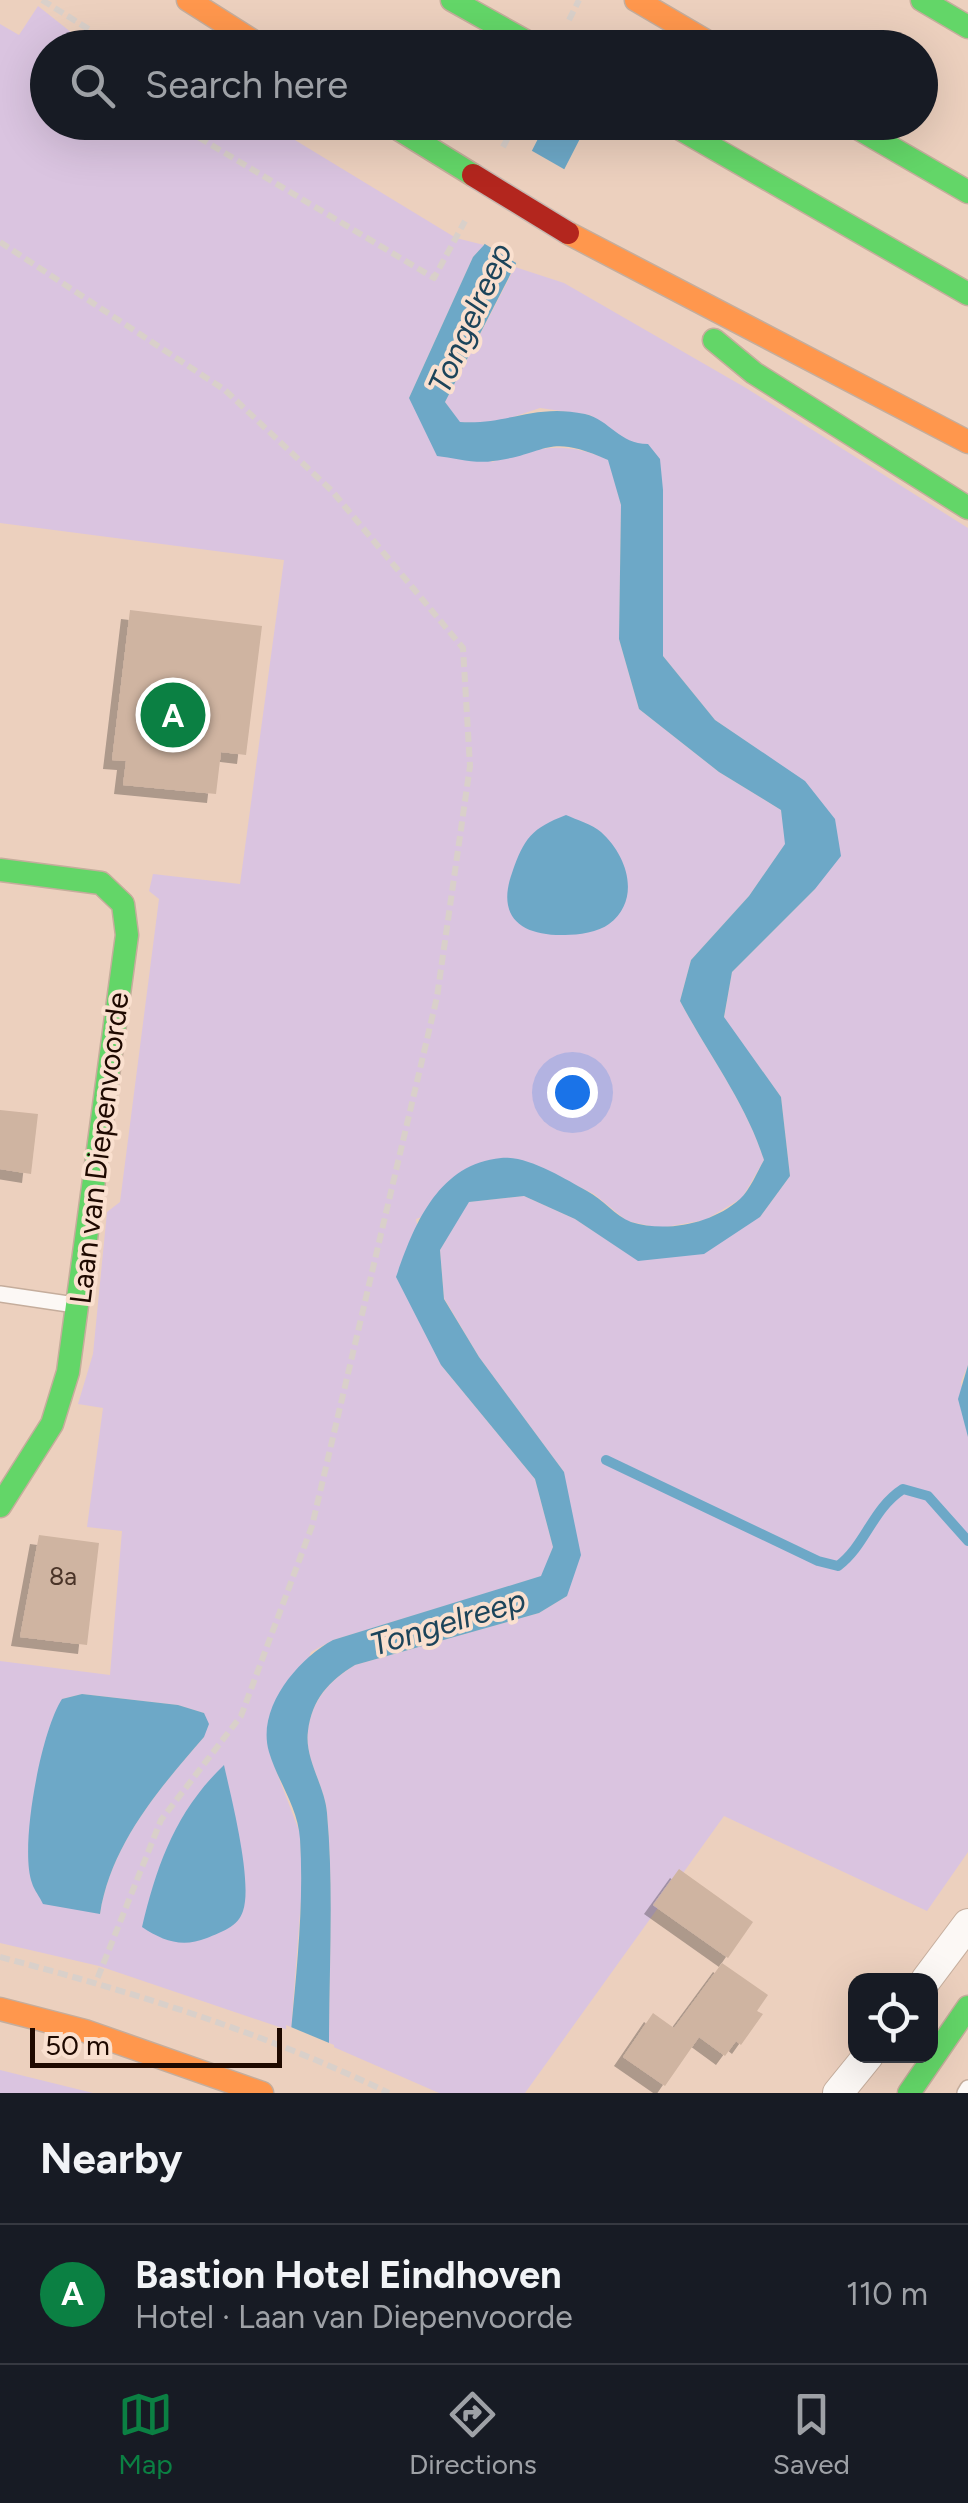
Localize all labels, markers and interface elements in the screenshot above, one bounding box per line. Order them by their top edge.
search box [30,30,938,140]
icon: search [65,58,120,113]
text: Search here [145,62,348,108]
water label: Tongelreep [420,237,520,399]
pin: A [140,678,206,752]
street label: Laan van Diepenvoorde [62,990,136,1306]
your location [547,1067,598,1118]
house number: 8a [49,1561,77,1591]
water label: Tongelreep [366,1580,530,1664]
map controls [848,1973,938,2063]
button: locate [848,1973,938,2063]
scale bar [30,2023,282,2068]
text: 50 m [45,2028,110,2062]
text: Nearby [40,2133,182,2184]
text: Bastion Hotel Eindhoven [135,2252,562,2298]
text: A [61,2275,84,2313]
text: 110 m [846,2275,928,2313]
text: Hotel · Laan van Diepenvoorde [135,2298,573,2336]
tab: Map [118,2387,173,2481]
tab: Directions [409,2387,537,2481]
tab: Saved [773,2387,850,2481]

